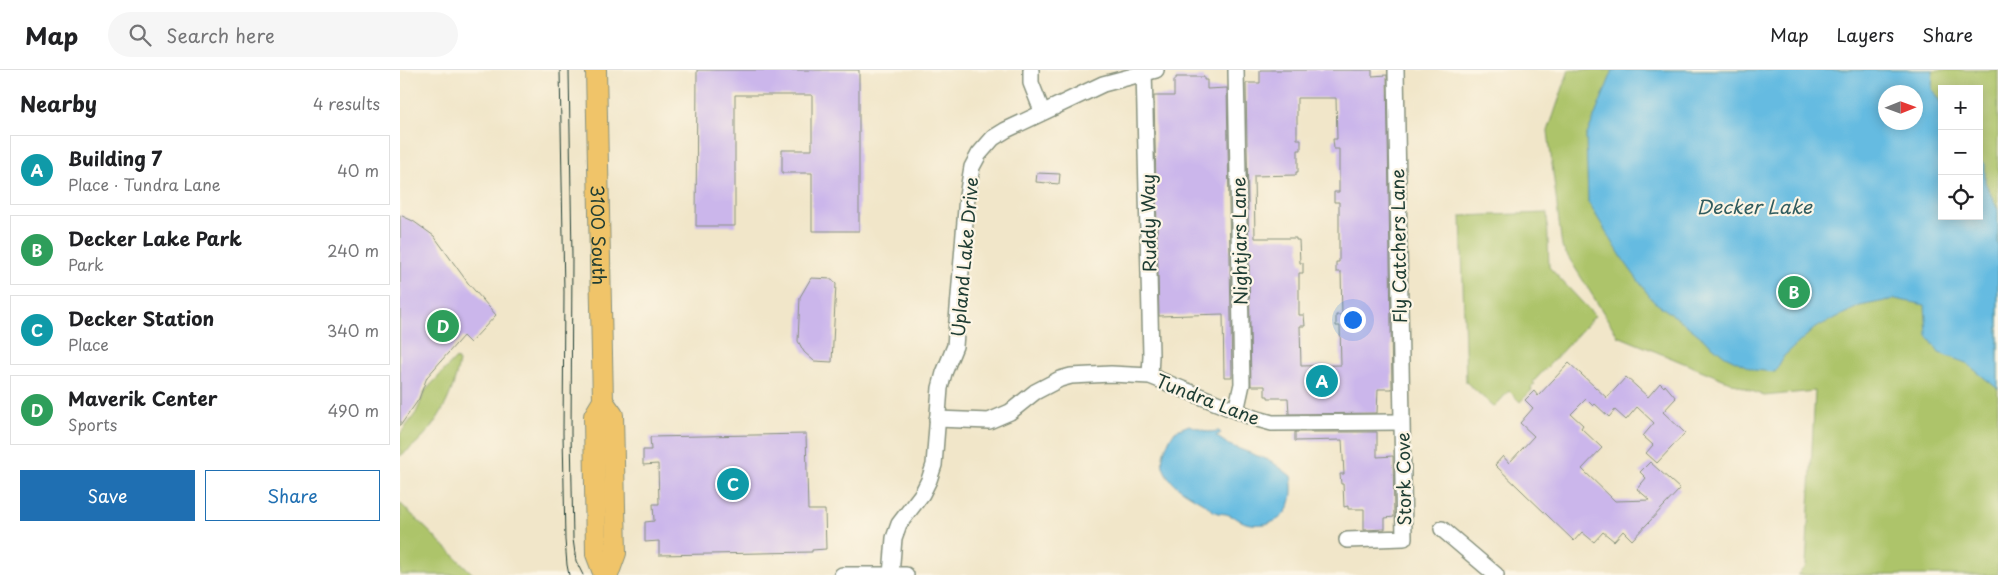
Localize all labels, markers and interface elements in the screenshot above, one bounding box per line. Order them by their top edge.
search box [108,12,458,57]
text: Map [25,17,78,53]
icon: search [126,21,154,49]
text: Search here [166,21,275,49]
text: Map [1770,21,1809,48]
text: Layers [1837,21,1894,48]
text: Share [1922,21,1973,48]
north arrow [1878,85,1923,130]
map controls [1938,85,1983,220]
button: + [1938,85,1983,130]
text: Nearby [20,87,97,119]
text: 4 results [313,91,380,115]
button: − [1938,130,1983,175]
text: Building 7 [68,144,162,172]
text: A [31,158,43,182]
text: 40 m [337,158,379,182]
street label: Fly Catchers Lane [1383,168,1413,324]
text: Place · Tundra Lane [68,172,221,196]
street label: Ruddy Way [1134,174,1162,272]
button: locate [1938,175,1983,220]
street label: Upland Lake Drive [944,176,984,338]
street label: Nightjars Lane [1224,177,1254,305]
street label: 3100 South [585,184,614,285]
water label: Decker Lake [1696,192,1813,220]
text: Decker Lake Park [68,224,242,252]
text: B [32,238,42,262]
text: 240 m [327,238,379,262]
text: Park [68,252,104,276]
pin: B [1778,273,1810,311]
text: Decker Station [68,304,214,332]
pin: D [427,307,459,345]
your location [1340,307,1366,333]
text: C [31,318,43,342]
text: 340 m [327,318,379,342]
text: Place [68,332,109,356]
pin: A [1306,362,1338,400]
street label: Tundra Lane [1152,367,1264,431]
text: Maverik Center [68,384,218,412]
text: D [31,398,43,422]
text: 490 m [328,398,379,422]
text: Sports [68,412,117,436]
street label: Stork Cove [1389,432,1417,526]
pin: C [717,465,749,503]
button: Save [20,470,195,521]
button: Share [205,470,380,521]

